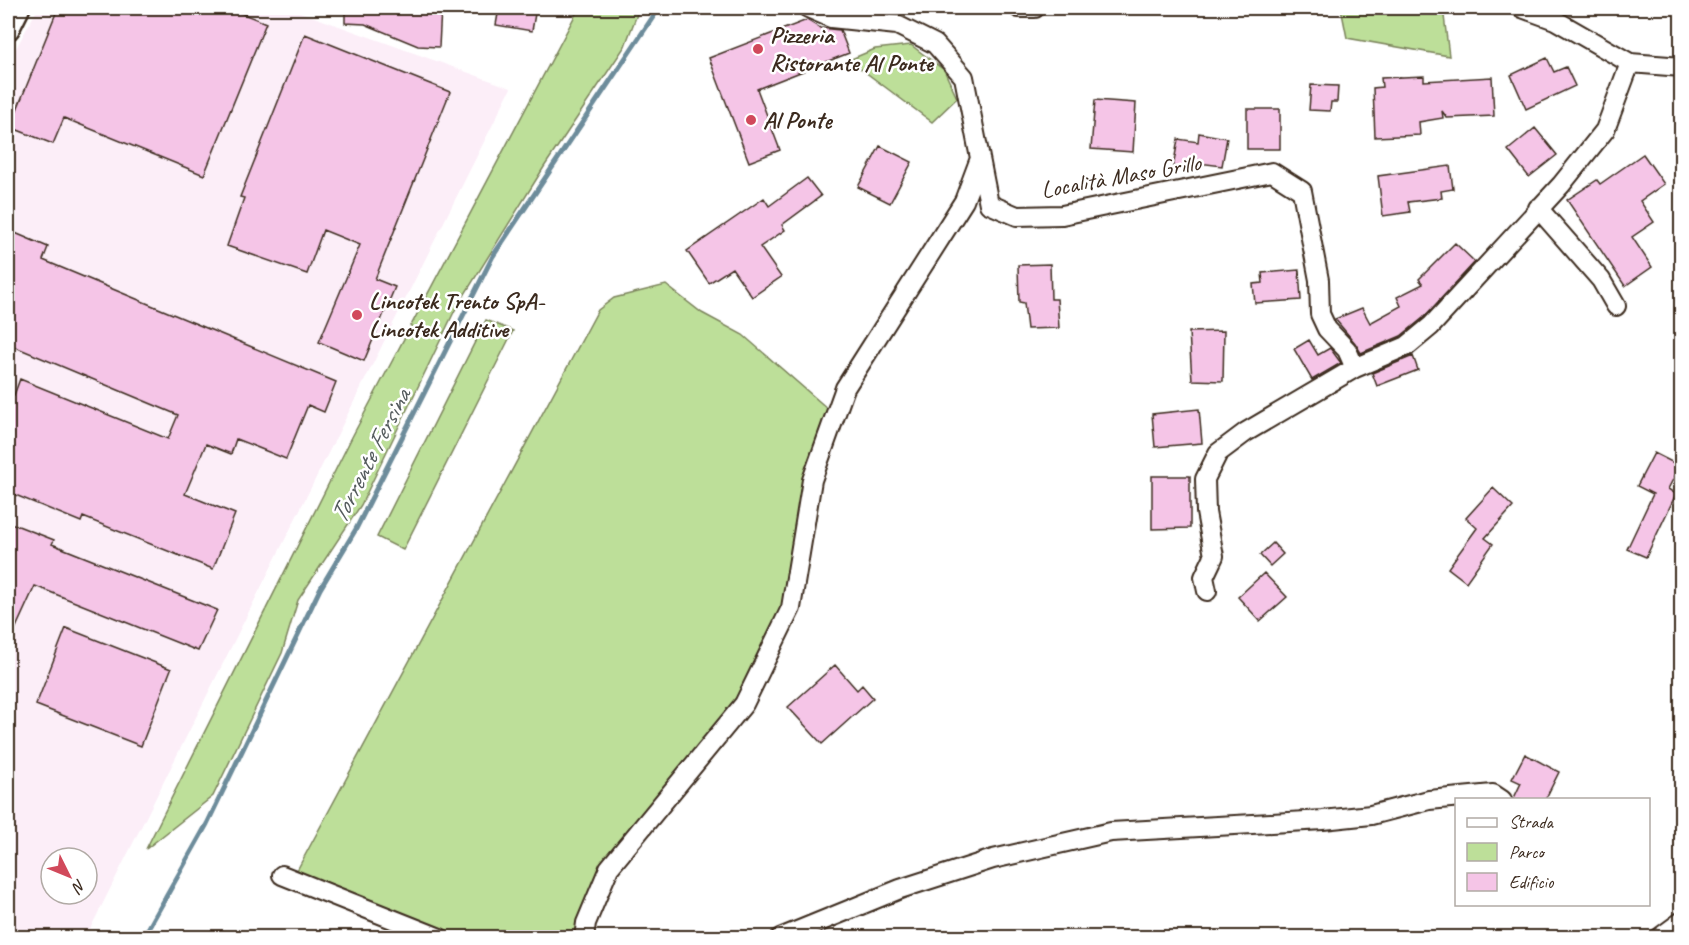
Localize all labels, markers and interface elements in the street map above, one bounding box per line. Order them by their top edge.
place label: Pizzeria Ristorante Al Ponte [770,20,935,78]
marker: Pizzeria Ristorante Al Ponte [751,42,765,56]
place label: Al Ponte [763,105,834,135]
marker: Al Ponte [744,113,758,127]
street label: Località Maso Grillo [1039,147,1205,205]
place label: Lincotek Trento SpA- Lincotek Additive [369,286,545,344]
marker: Lincotek Trento SpA- Lincotek Additive [350,308,364,322]
water label: Torrente Fersina [322,380,419,529]
legend [1455,798,1650,906]
text: Strada [1509,811,1554,833]
text: Parco [1509,841,1545,863]
north arrow [39,846,99,906]
text: Edificio [1509,871,1555,893]
text: N [66,875,90,898]

